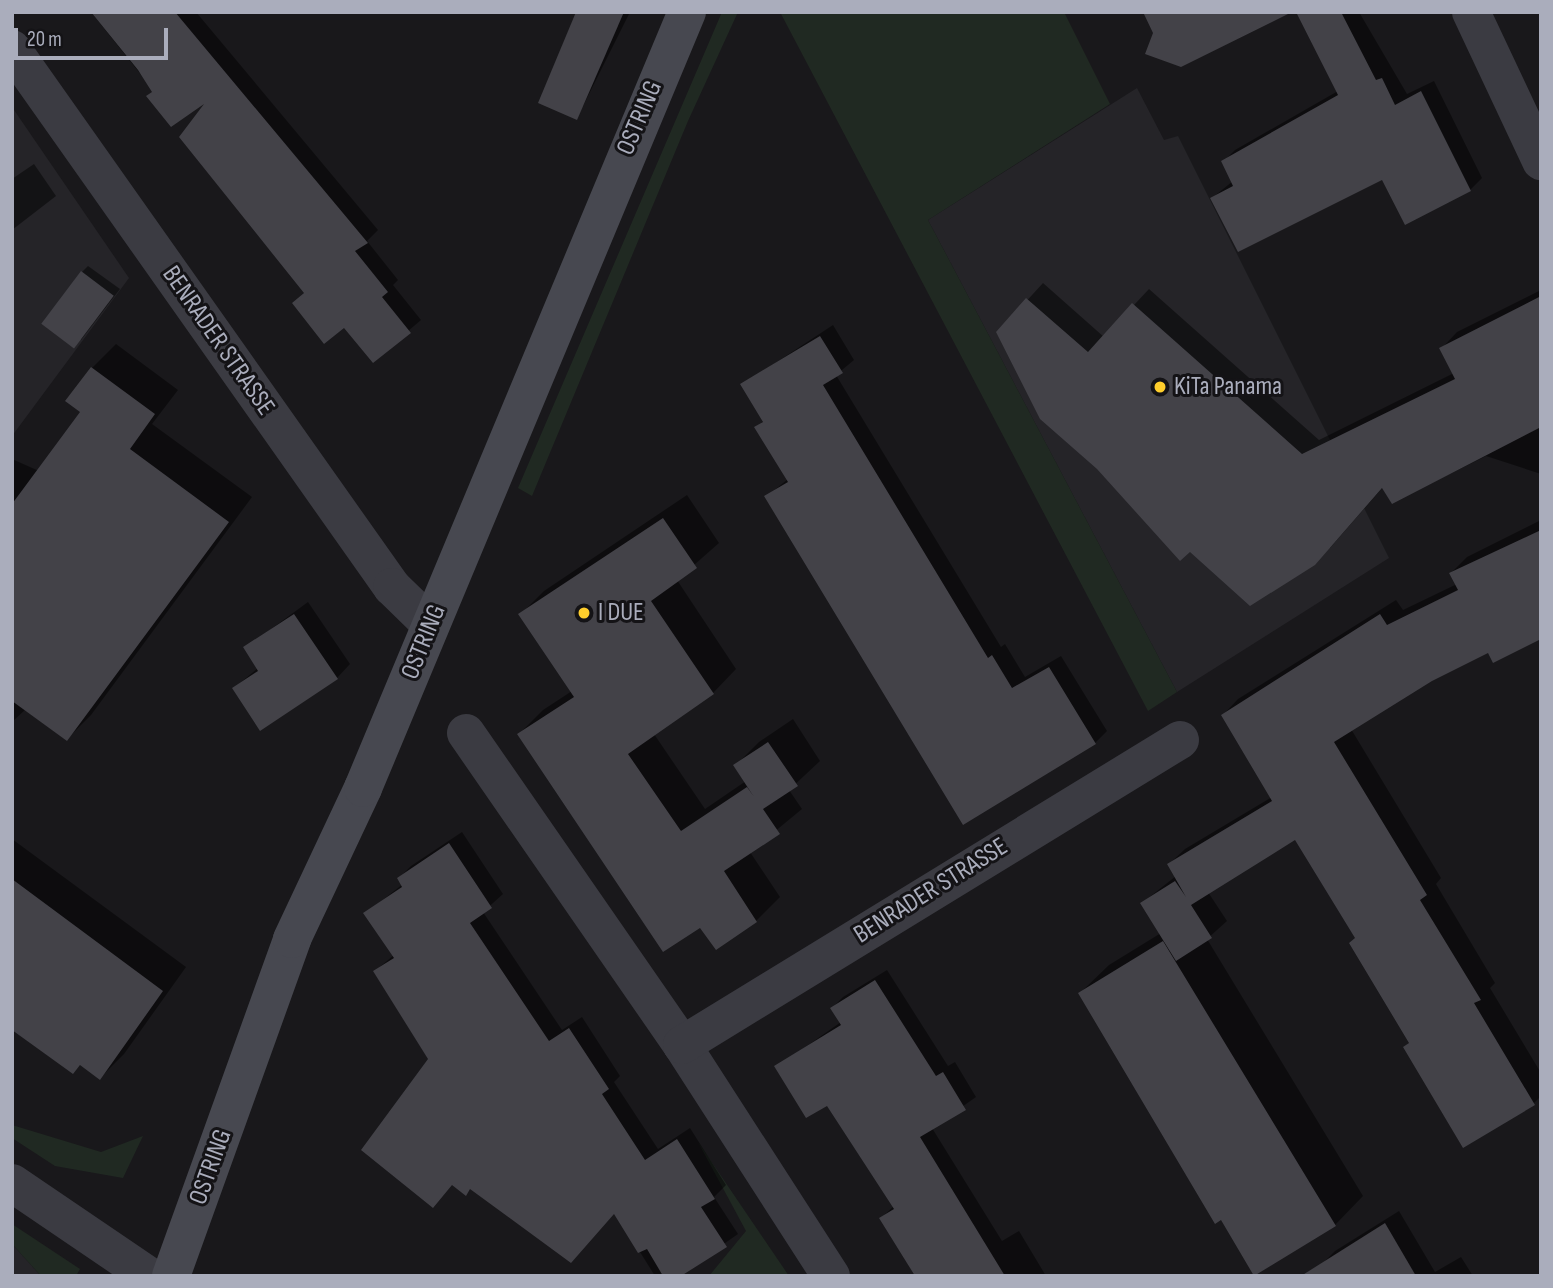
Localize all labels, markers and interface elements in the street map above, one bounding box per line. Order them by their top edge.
scale bar [18,14,172,58]
text: 20 m [27,27,62,52]
street label: OSTRING [610,76,670,160]
street label: BENRADER STRASSE [155,260,281,422]
place label: KiTa Panama [1174,371,1282,403]
marker: KiTa Panama [1152,379,1168,395]
place label: I DUE [598,597,644,629]
street label: OSTRING [395,600,453,684]
marker: I DUE [576,605,592,621]
street label: BENRADER STRASSE [848,831,1014,951]
street label: OSTRING [183,1125,239,1209]

